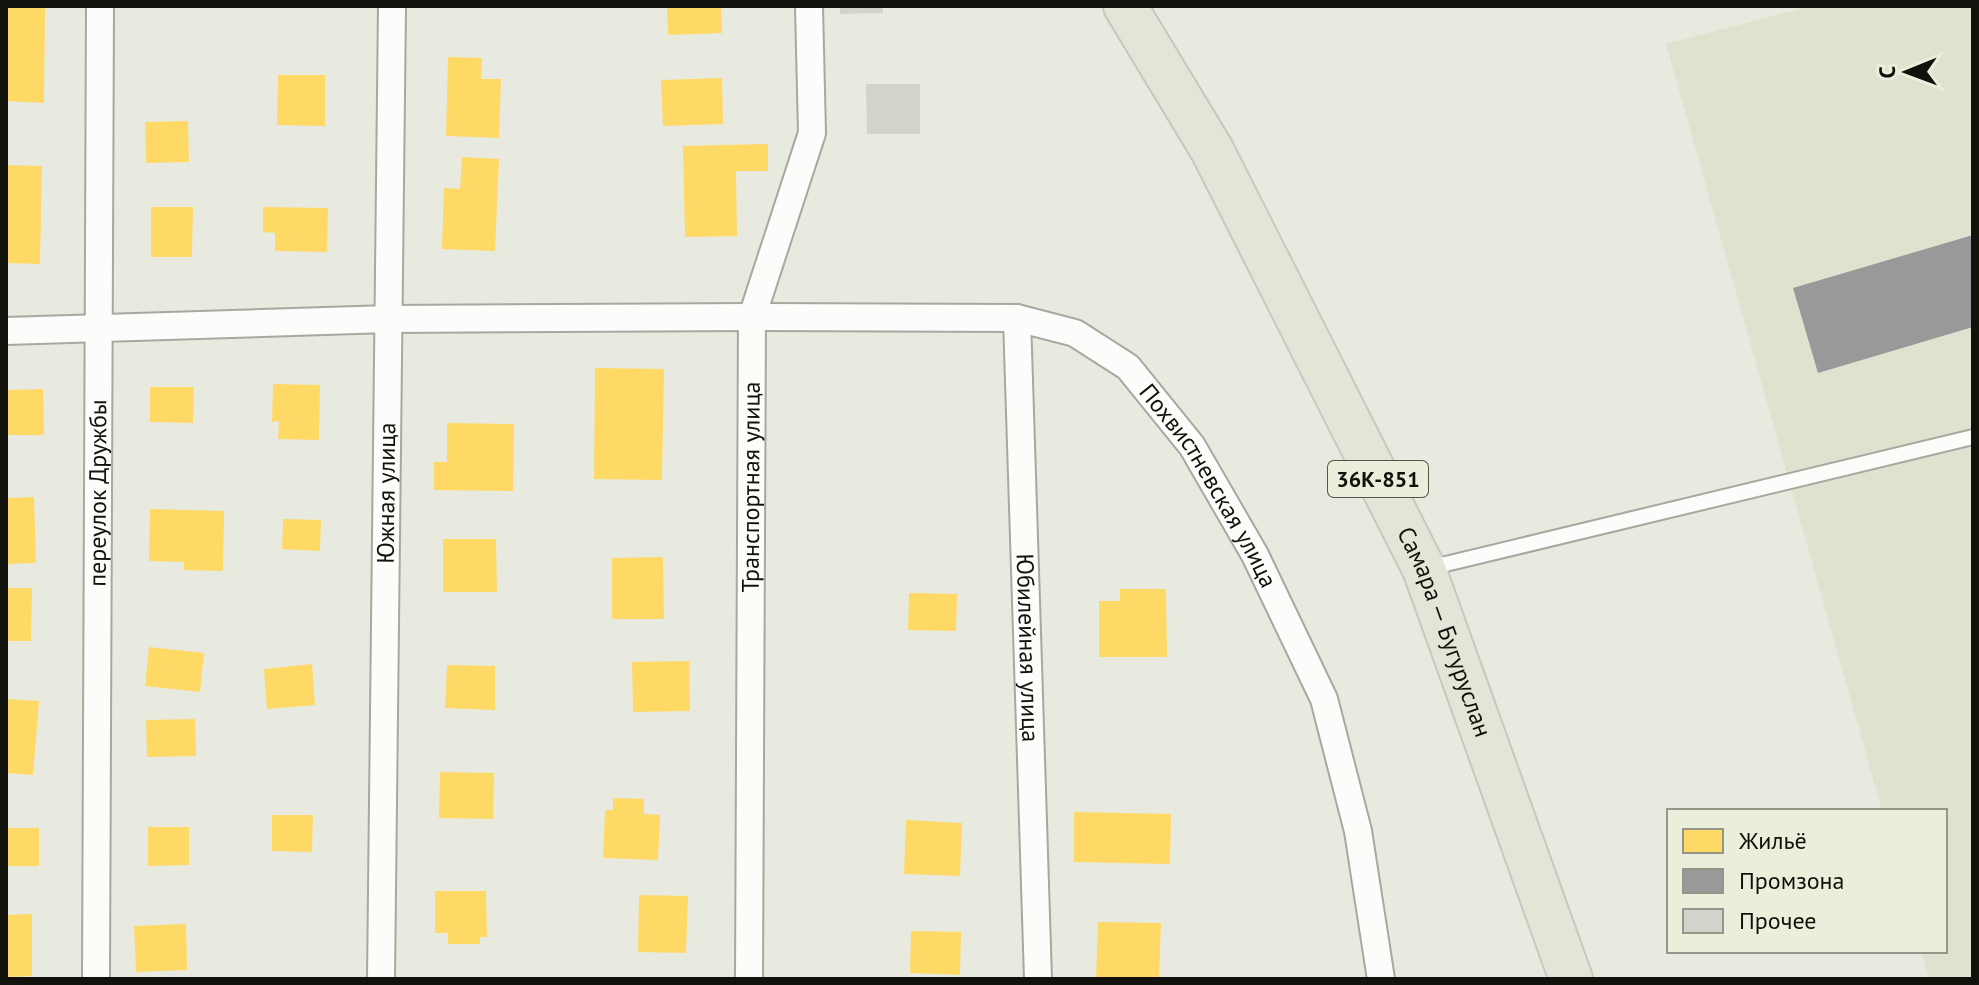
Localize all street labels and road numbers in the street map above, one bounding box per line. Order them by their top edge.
street label: Похвистневская улица [1133,377,1284,592]
street label: Транспортная улица [735,381,767,593]
street label: переулок Дружбы [82,399,113,587]
street label: Южная улица [370,422,402,564]
road number: 36К-851 [1328,461,1428,497]
street label: Самара — Бугуруслан [1390,522,1499,741]
street label: Юбилейная улица [1009,553,1046,743]

